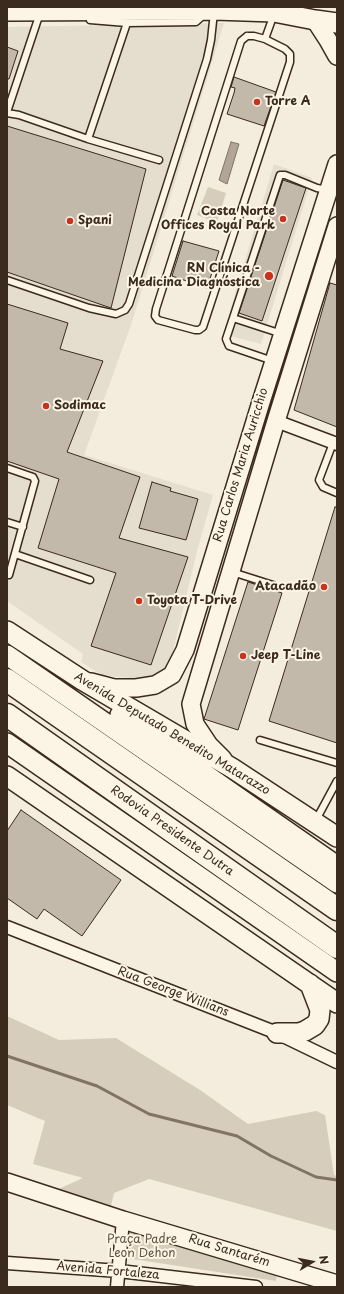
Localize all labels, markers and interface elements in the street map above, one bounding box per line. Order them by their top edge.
place label: Torre A [265,95,310,109]
marker: Torre A [252,97,262,107]
place label: Costa Norte Offices Royal Park [161,205,275,233]
place label: Spani [78,214,112,228]
marker: Costa Norte Offices Royal Park [278,214,288,224]
marker: Spani [65,216,75,226]
place label: RN Clínica - Medicina Diagnóstica [128,262,260,290]
marker: RN Clínica - Medicina Diagnóstica [263,270,275,282]
street label: Rua Carlos Maria Auricchio [211,386,271,544]
place label: Sodimac [54,399,106,413]
marker: Sodimac [41,401,51,411]
place label: Atacadão [255,580,316,594]
marker: Atacadão [319,582,329,592]
place label: Toyota T-Drive [147,594,237,608]
marker: Toyota T-Drive [134,596,144,606]
place label: Jeep T-Line [251,649,320,663]
marker: Jeep T-Line [238,651,248,661]
street label: Avenida Deputado Benedito Matarazzo [72,670,272,798]
street label: Rodovia Presidente Dutra [108,783,236,879]
street label: Rua George Willians [115,964,231,1020]
street label: Rua Santarém [187,1232,271,1270]
park label: Praça Padre Leon Dehon [107,1233,177,1261]
north arrow [292,1242,332,1282]
text: N [315,1254,333,1266]
street label: Avenida Fortaleza [56,1259,160,1283]

